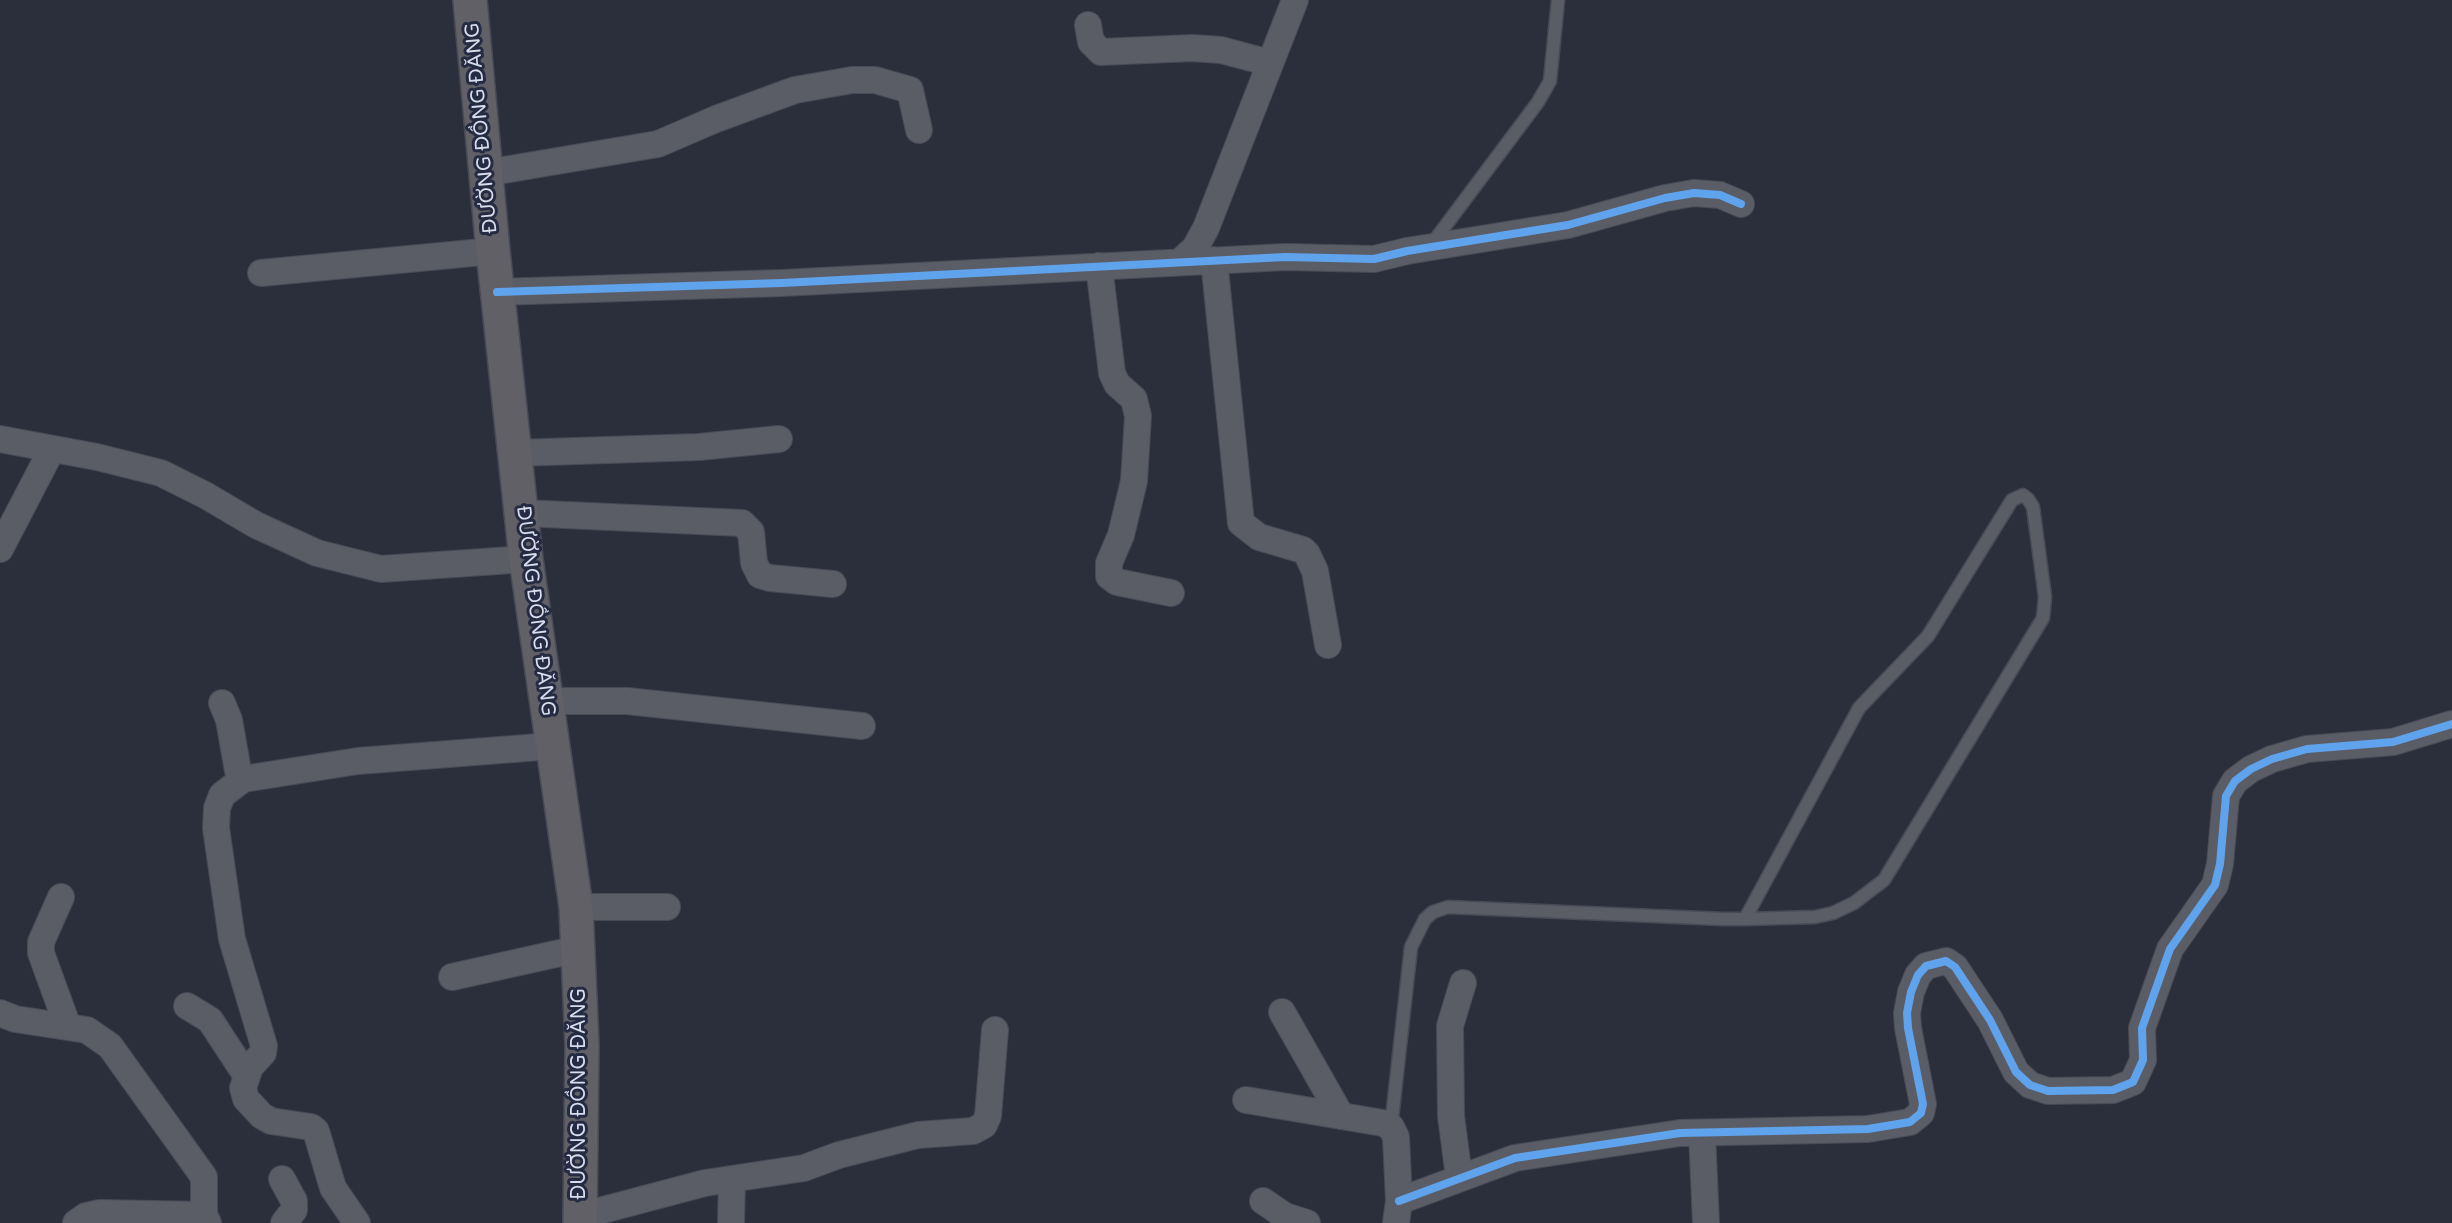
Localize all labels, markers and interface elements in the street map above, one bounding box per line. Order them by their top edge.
street label: ĐƯỜNG ĐỒNG ĐĂNG [461,22,503,234]
street label: ĐƯỜNG ĐỒNG ĐĂNG [510,504,560,718]
street label: ĐƯỜNG ĐỒNG ĐĂNG [568,988,592,1200]

